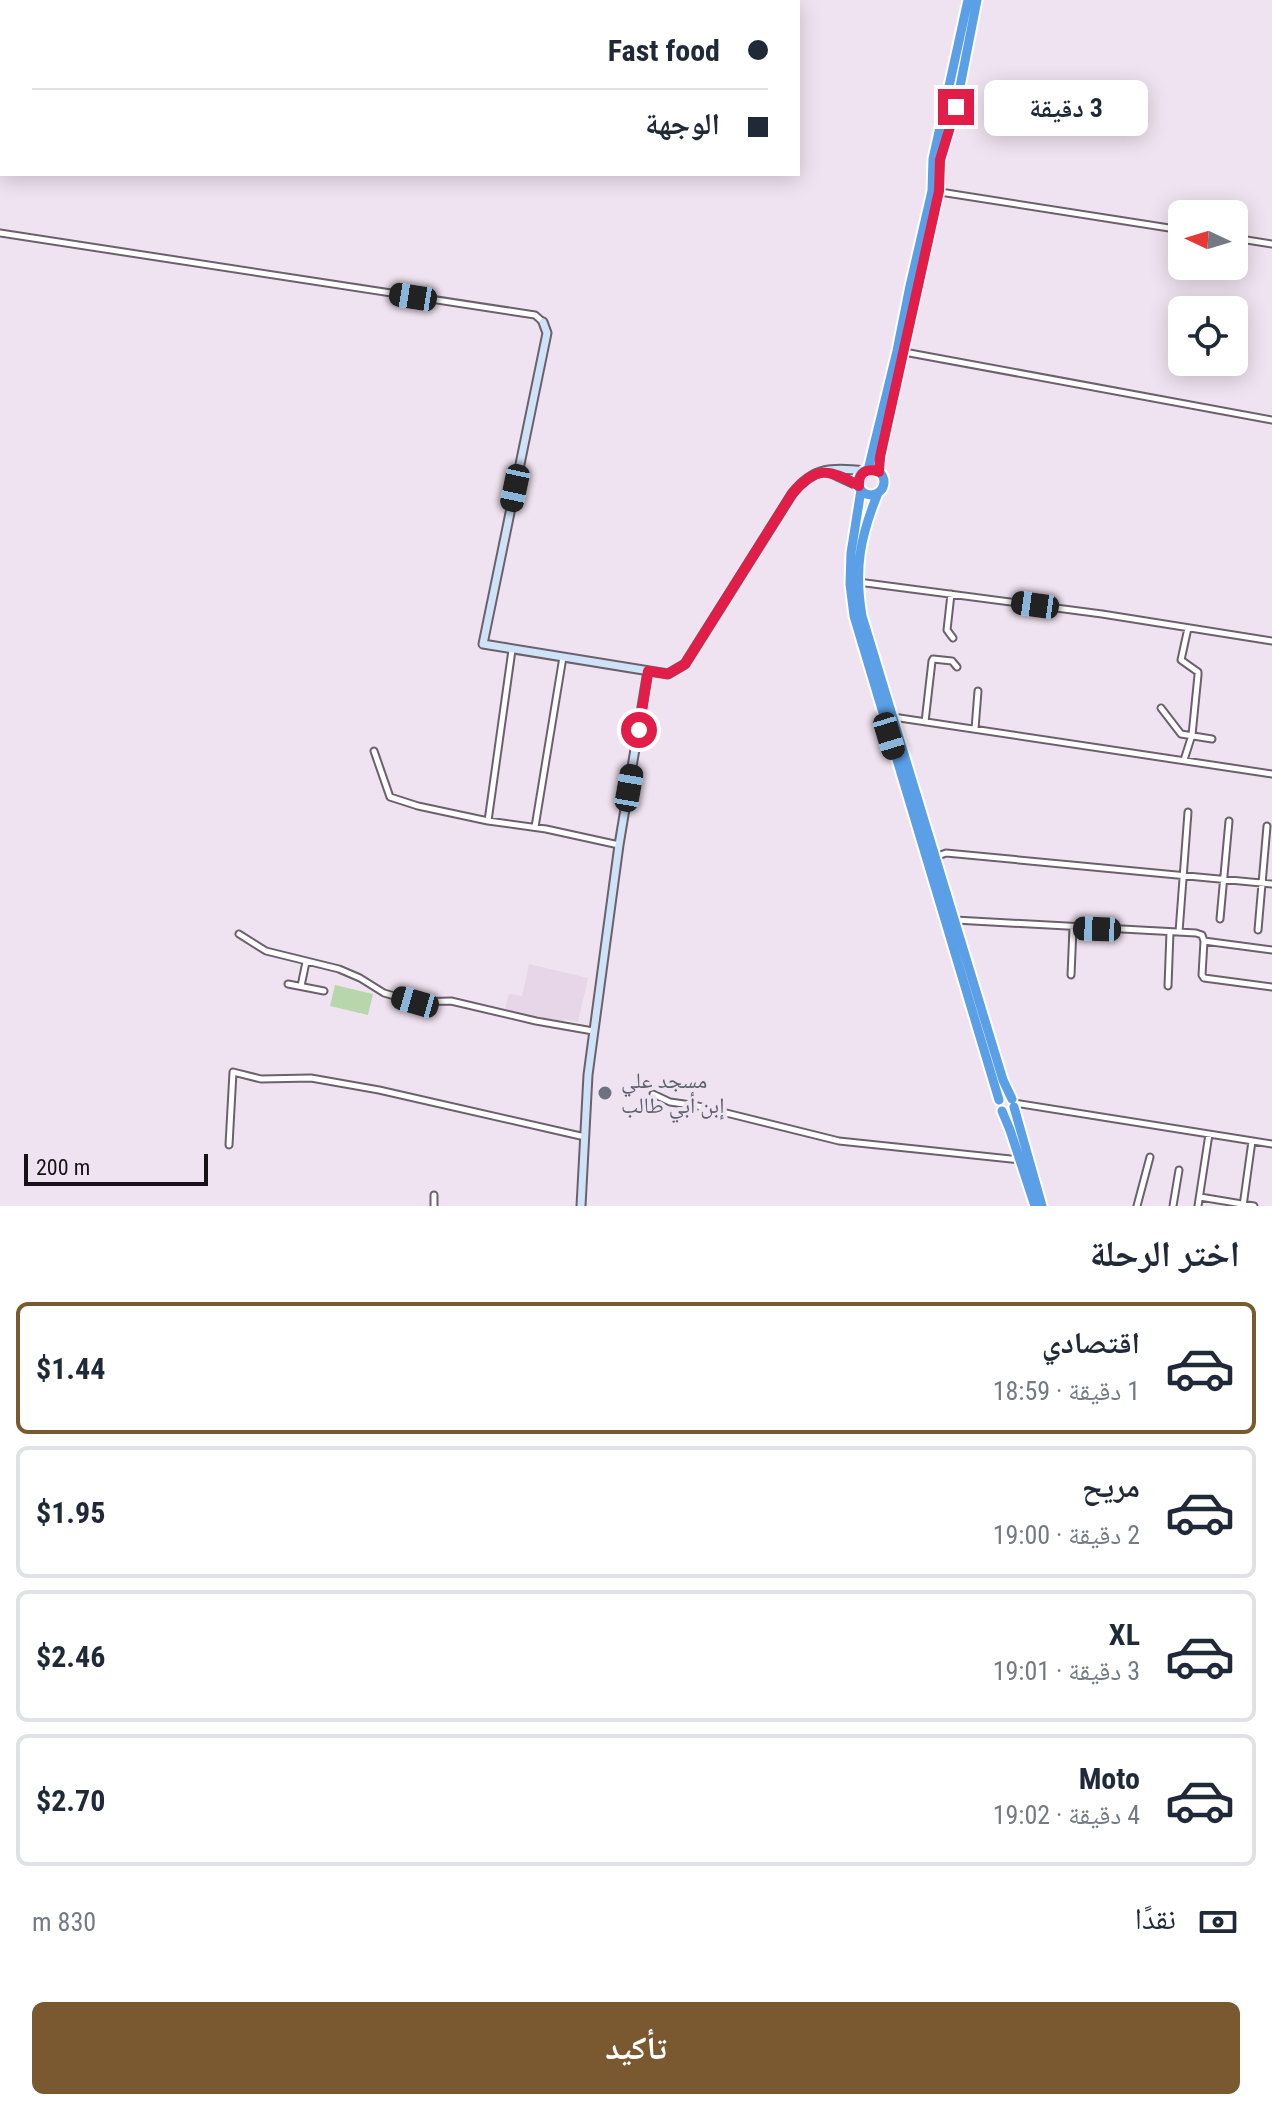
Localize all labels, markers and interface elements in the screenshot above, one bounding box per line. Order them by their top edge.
text: Fast food [608,33,720,68]
callout: 3 دقيقة [984,79,1148,135]
route end [938,89,974,125]
text: 3 دقيقة [1029,93,1103,123]
text: الوجهة [645,106,720,141]
north arrow [1168,200,1248,280]
map controls [1168,200,1248,376]
car [387,281,439,313]
button: locate [1168,296,1248,376]
car [498,462,532,514]
car [1010,590,1060,620]
car [871,710,907,762]
route start [621,712,657,748]
car [613,762,645,814]
car [1073,916,1121,942]
car [389,984,441,1020]
place label: مسجد علي إبن أبي طالب [621,1068,725,1122]
marker: مسجد علي إبن أبي طالب [596,1084,614,1102]
scale bar [24,1150,208,1186]
text: 200 m [36,1155,90,1180]
text: اختر الرحلة [1090,1233,1240,1275]
text: اقتصادي [1042,1325,1140,1360]
icon: car [1164,1332,1236,1404]
text: $1.44 [36,1351,105,1386]
text: 1 دقيقة · 18:59 [993,1376,1140,1406]
text: مريح [1082,1469,1140,1504]
icon: car [1164,1476,1236,1548]
text: $1.95 [36,1495,105,1530]
text: 2 دقيقة · 19:00 [993,1520,1140,1550]
text: XL [1109,1617,1140,1652]
icon: car [1164,1620,1236,1692]
text: $2.46 [36,1639,105,1674]
text: 3 دقيقة · 19:01 [993,1656,1140,1686]
text: Moto [1079,1761,1140,1796]
icon: car [1164,1764,1236,1836]
text: $2.70 [36,1783,105,1818]
text: 4 دقيقة · 19:02 [993,1800,1140,1830]
icon: cash [1196,1900,1240,1944]
text: نقدًا [1135,1901,1176,1936]
text: 830 m [32,1907,96,1937]
button: تأكيد [32,2002,1240,2094]

